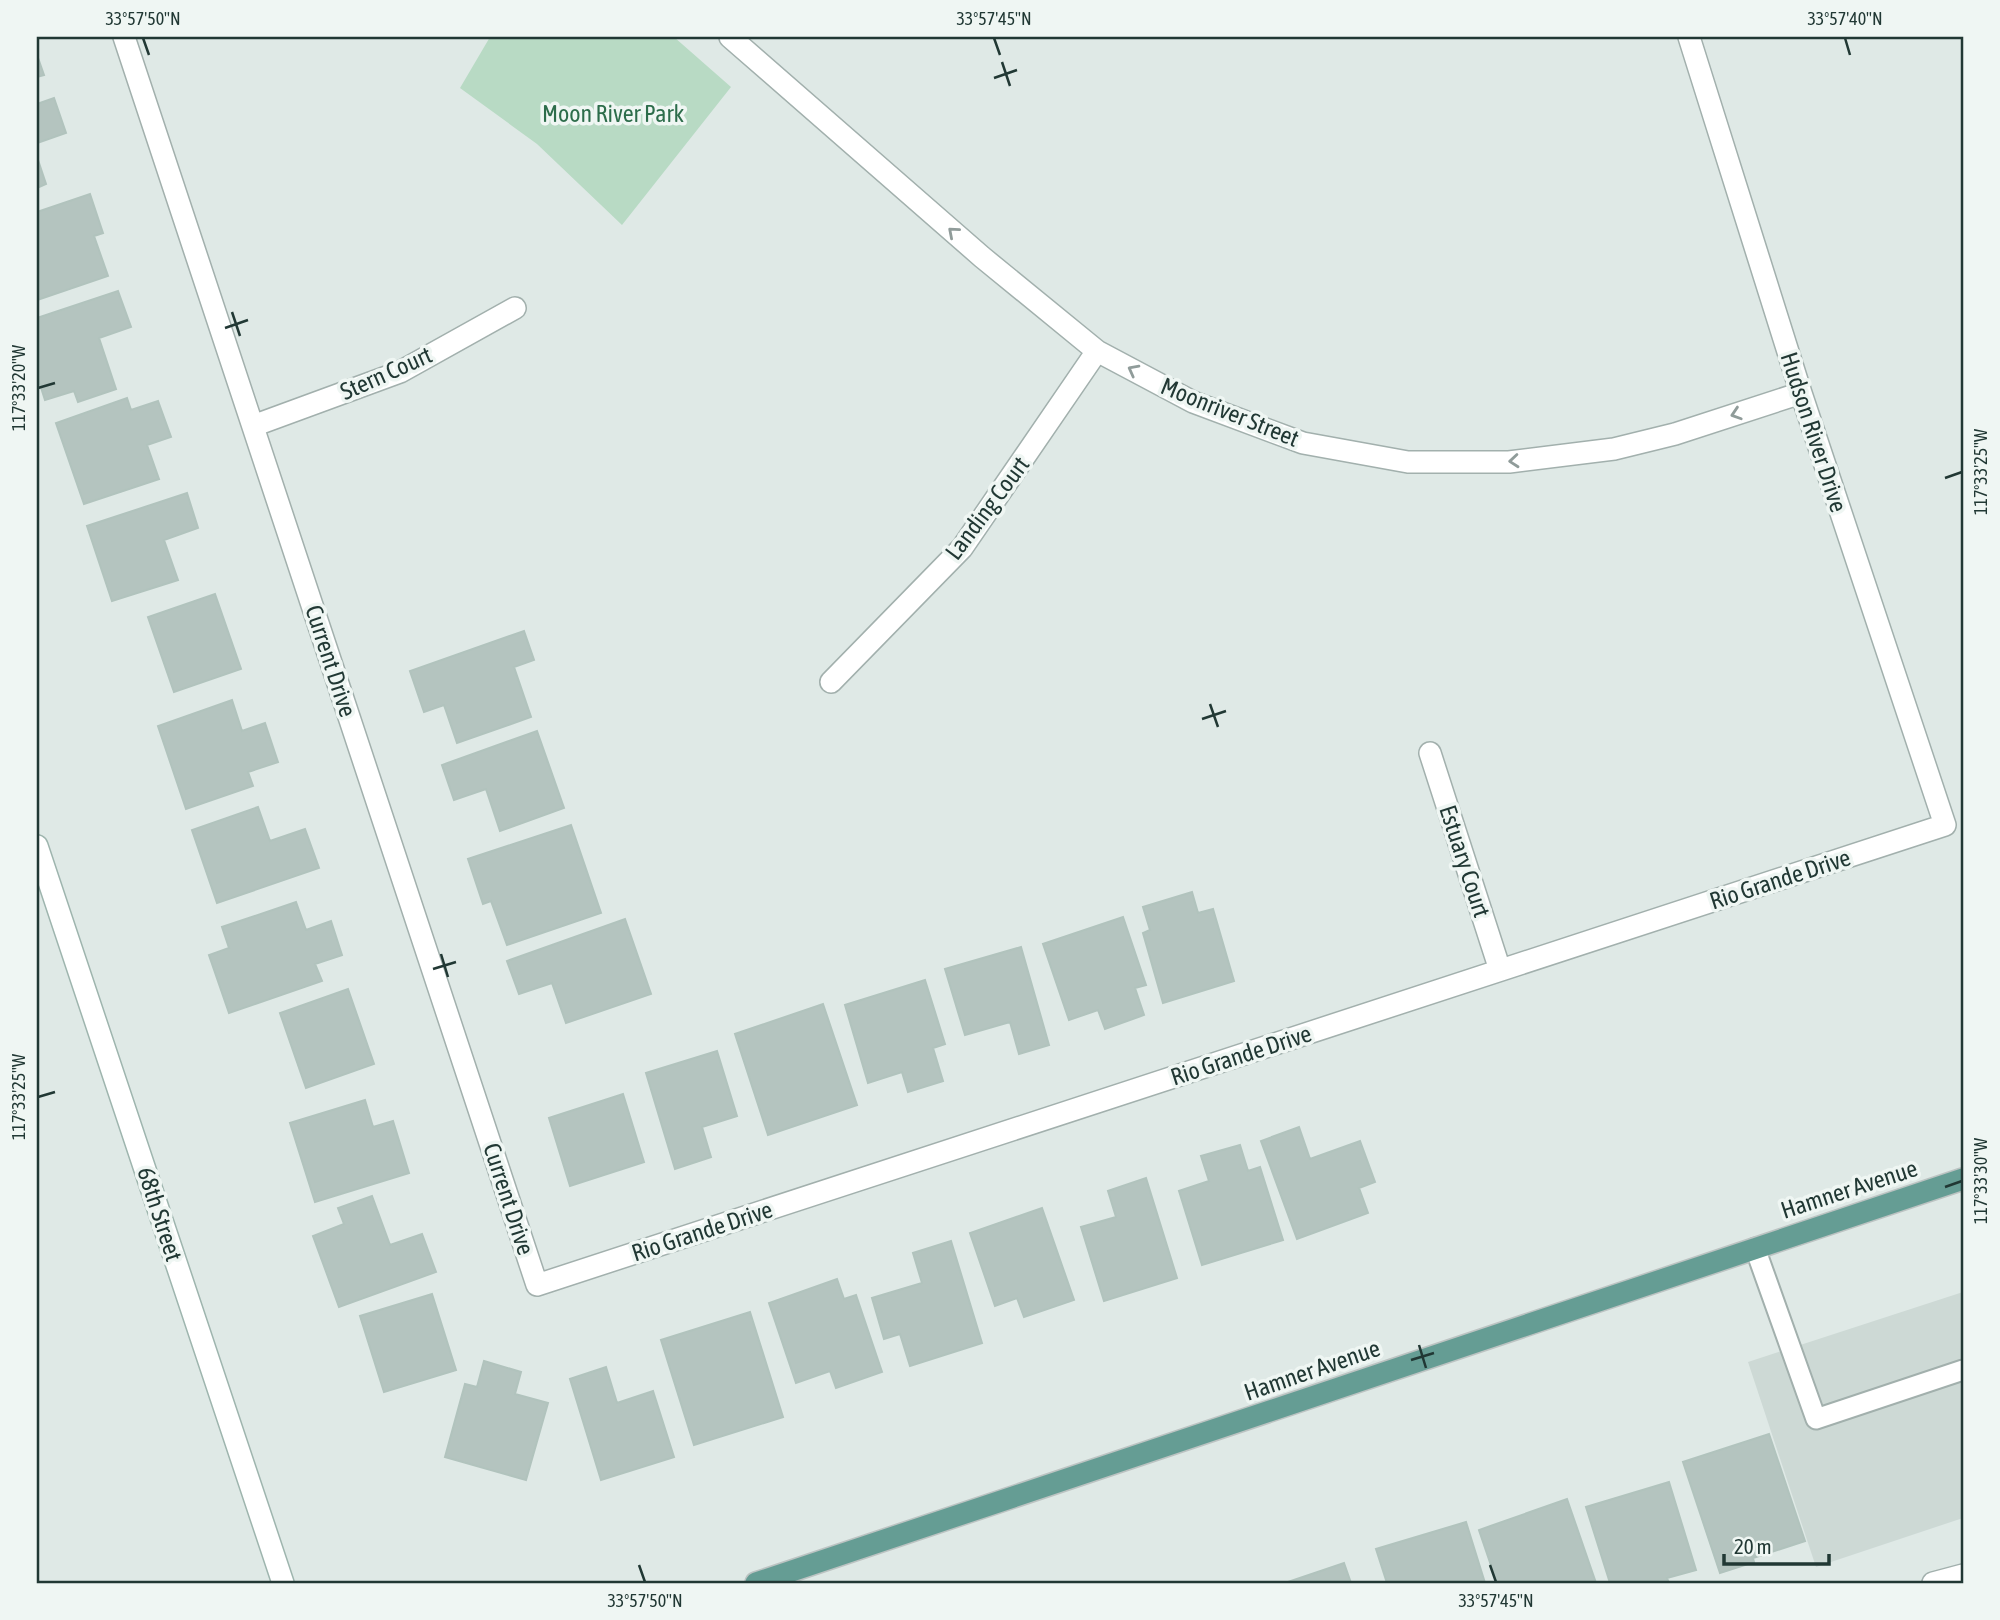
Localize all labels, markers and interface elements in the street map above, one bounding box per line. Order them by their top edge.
text: 33°57'50"N [105,8,181,29]
text: 33°57'45"N [956,8,1032,29]
text: 33°57'40"N [1807,8,1883,29]
park label: Moon River Park [542,100,684,127]
one-way arrow [948,227,961,240]
street label: Stern Court [336,341,436,405]
text: 117°33'20"W [8,345,29,431]
street label: Hudson River Drive [1775,349,1853,515]
one-way arrow [1127,364,1140,378]
street label: Moonriver Street [1157,372,1303,452]
one-way arrow [1730,406,1743,420]
text: 117°33'25"W [1970,429,1991,515]
street label: Landing Court [940,451,1034,565]
one-way arrow [1509,453,1520,468]
street label: Current Drive [300,602,362,720]
street label: Estuary Court [1434,802,1496,920]
street label: Rio Grande Drive [1706,844,1854,914]
street label: Rio Grande Drive [1167,1020,1315,1090]
text: 117°33'25"W [8,1054,29,1140]
text: 117°33'30"W [1970,1138,1991,1224]
street label: Current Drive [478,1140,540,1258]
street label: Hamner Avenue [1777,1154,1921,1224]
street label: 68th Street [132,1164,188,1264]
street label: Rio Grande Drive [628,1196,776,1266]
street label: Hamner Avenue [1241,1334,1383,1406]
scale bar [1724,1522,1828,1566]
text: 20 m [1734,1534,1772,1558]
text: 33°57'50"N [607,1590,683,1611]
text: 33°57'45"N [1458,1590,1534,1611]

